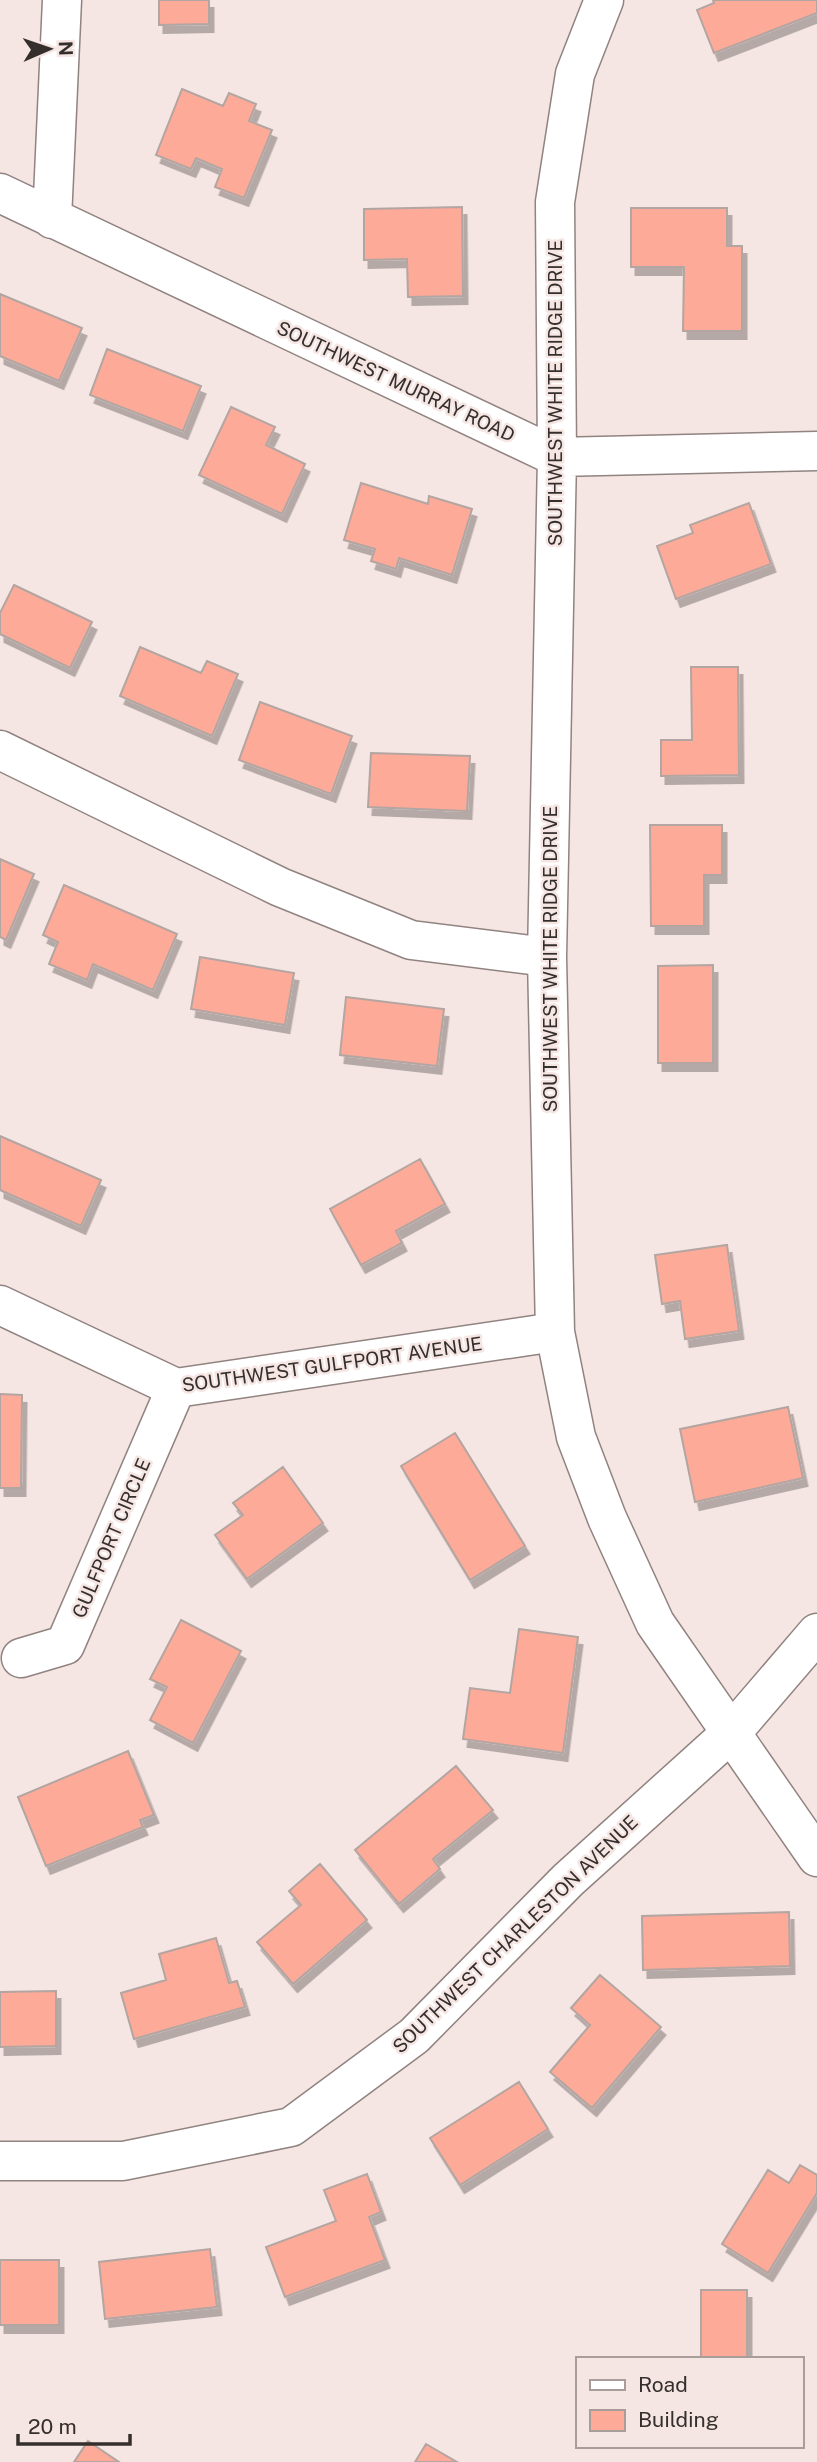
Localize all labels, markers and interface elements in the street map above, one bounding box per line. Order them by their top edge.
north arrow [14,14,84,84]
text: N [55,41,77,56]
street label: SOUTHWEST WHITE RIDGE DRIVE [544,240,566,546]
street label: SOUTHWEST MURRAY ROAD [274,316,518,446]
street label: SOUTHWEST WHITE RIDGE DRIVE [539,806,561,1112]
street label: SOUTHWEST GULFPORT AVENUE [180,1332,484,1396]
street label: GULFPORT CIRCLE [67,1455,155,1621]
street label: SOUTHWEST CHARLESTON AVENUE [388,1811,642,2057]
legend [576,2357,803,2448]
text: Road [638,2372,688,2397]
scale bar [18,2402,130,2446]
text: Building [638,2407,719,2432]
text: 20 m [28,2414,77,2439]

